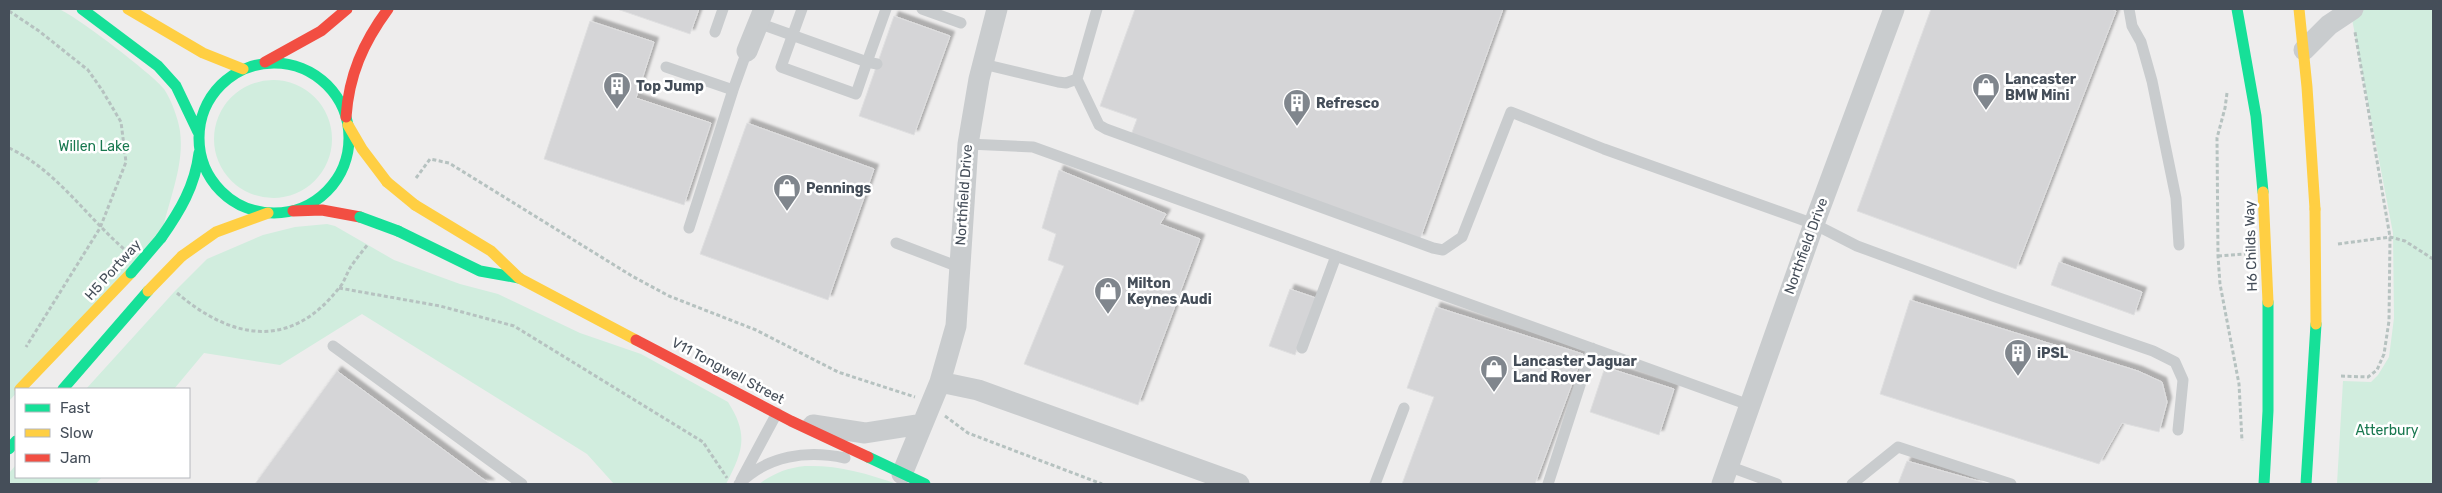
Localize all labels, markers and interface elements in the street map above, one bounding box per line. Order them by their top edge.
building icon: Top Jump [602,71,632,110]
place label: Lancaster BMW Mini [2005,71,2077,104]
shop icon: Lancaster BMW Mini [1971,72,2001,111]
place label: Top Jump [636,78,704,95]
building icon: Refresco [1282,88,1312,127]
place label: Refresco [1316,95,1379,112]
park label: Willen Lake [58,138,130,155]
street label: Northfield Drive [952,144,976,246]
shop icon: Pennings [772,173,802,212]
place label: Pennings [806,180,872,197]
street label: Northfield Drive [1781,195,1831,297]
street label: H6 Childs Way [2241,200,2261,292]
street label: H5 Portway [81,236,145,304]
place label: Milton Keynes Audi [1127,275,1212,308]
shop icon: Milton Keynes Audi [1093,276,1123,315]
street label: V11 Tongwell Street [669,334,788,408]
building icon: iPSL [2003,338,2033,377]
place label: iPSL [2037,345,2069,362]
place label: Lancaster Jaguar Land Rover [1513,353,1638,386]
shop icon: Lancaster Jaguar Land Rover [1479,354,1509,393]
legend [15,388,190,478]
text: Fast [60,399,90,417]
park label: Atterbury [2356,422,2419,439]
text: Slow [60,424,93,442]
text: Jam [60,449,91,467]

